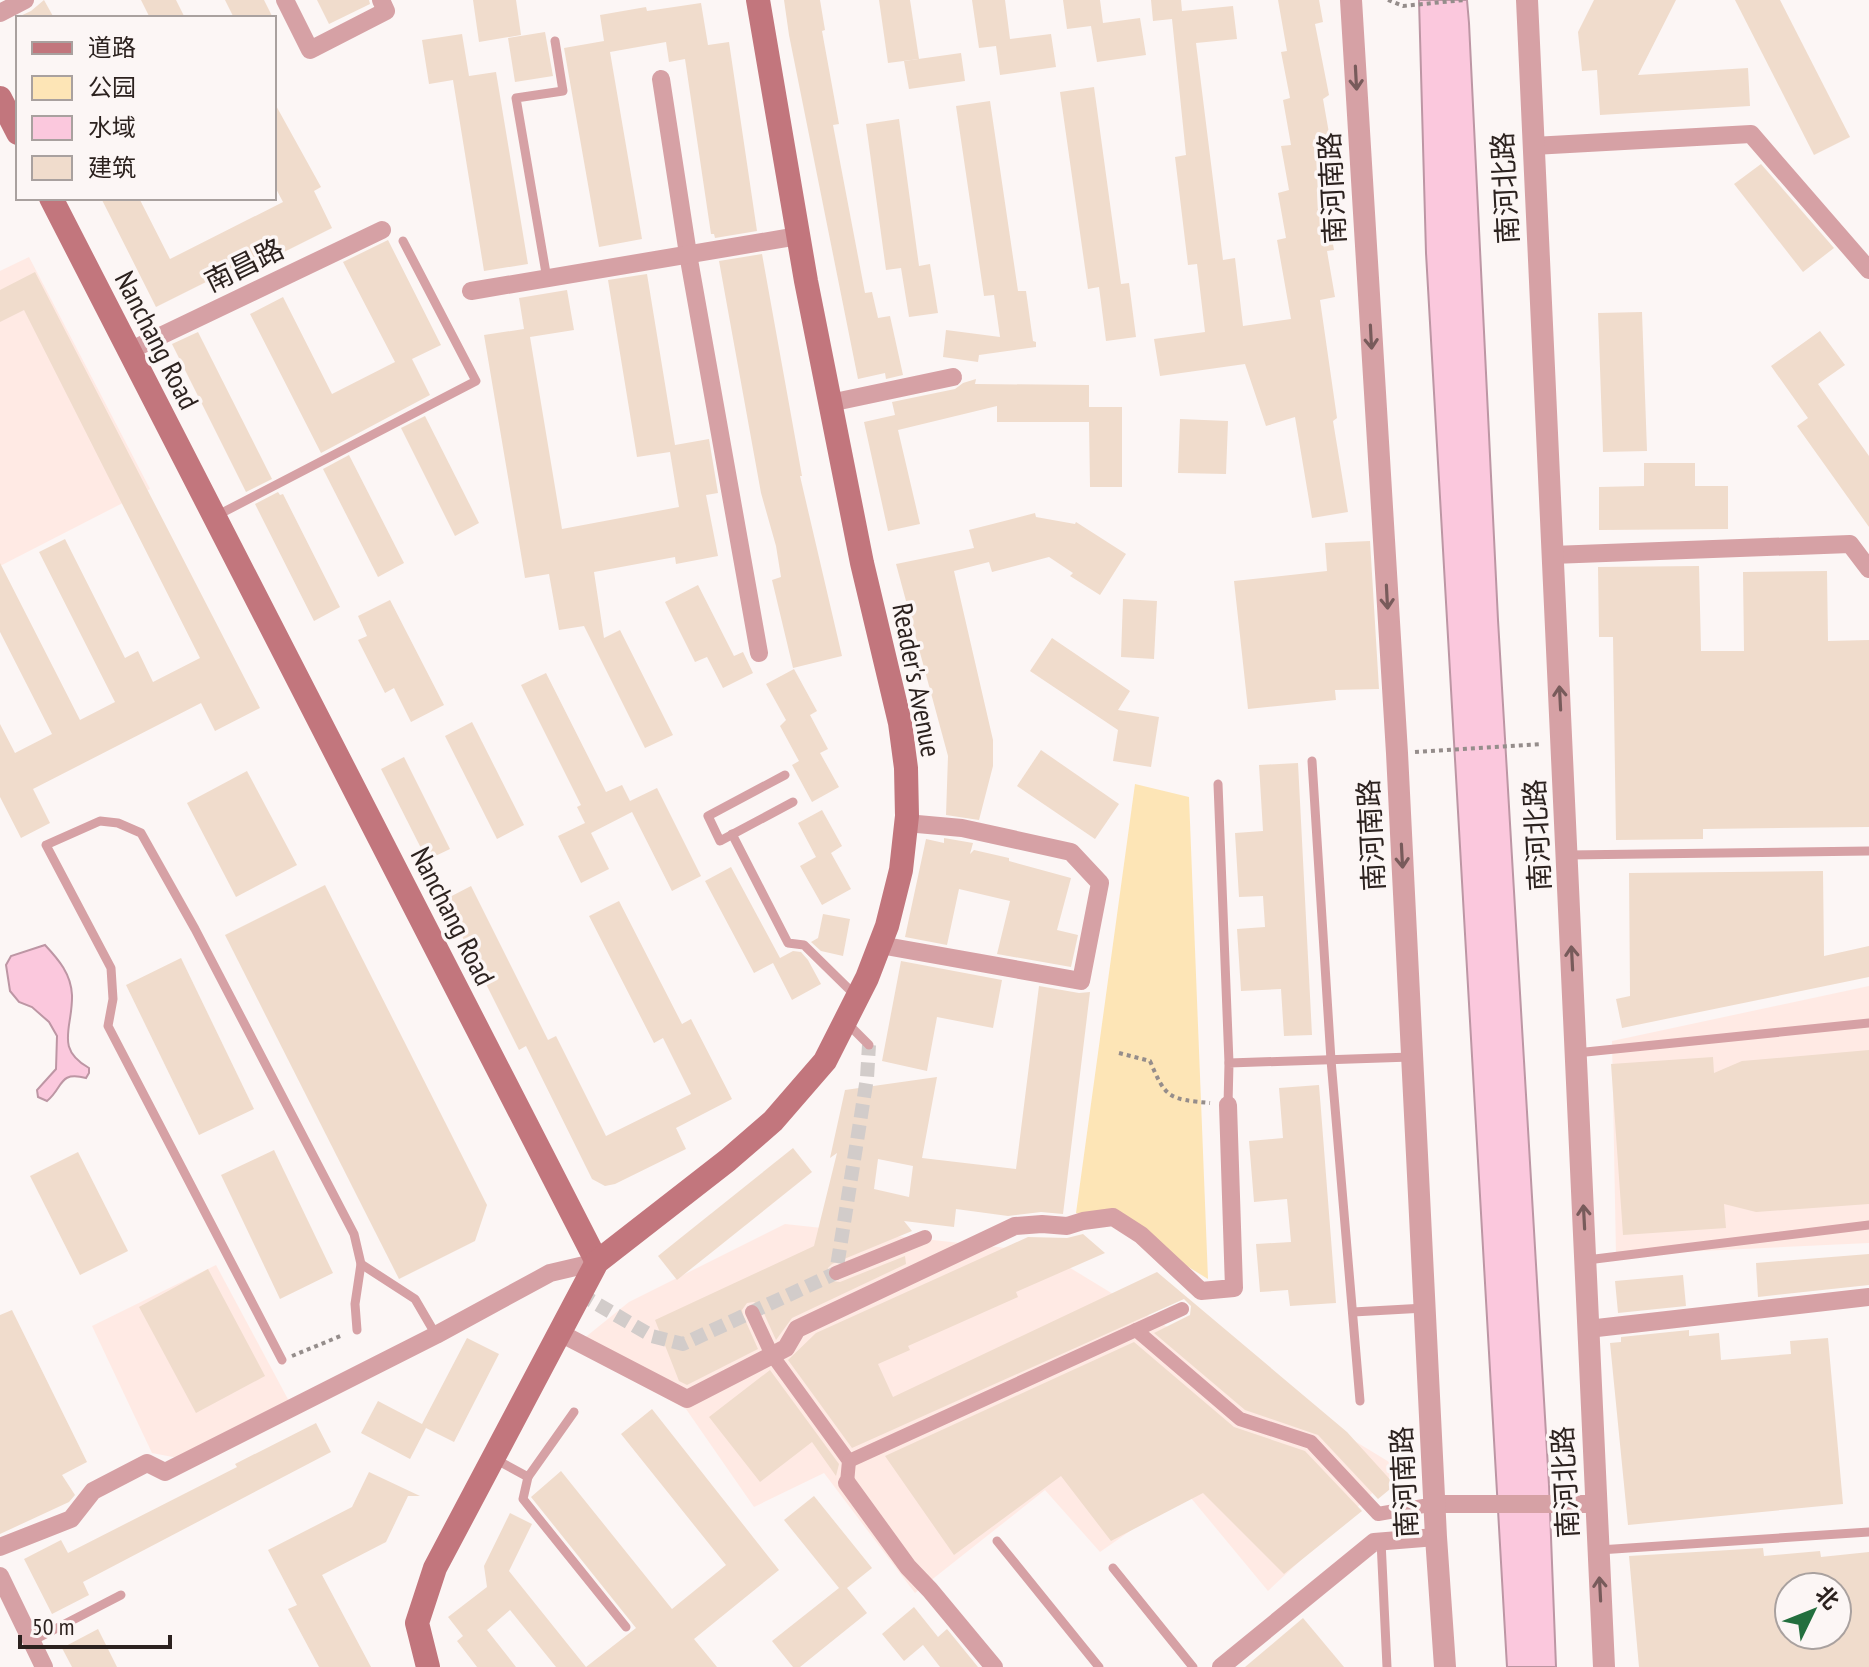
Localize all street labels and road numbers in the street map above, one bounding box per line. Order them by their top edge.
street label: 南河南路 [1310,131,1353,245]
street label: 南河北路 [1483,131,1526,245]
street label: 南昌路 [198,230,290,300]
street label: Nanchang Road [107,264,208,415]
street label: Reader's Avenue [884,600,950,760]
street label: 南河南路 [1349,778,1392,892]
street label: 南河北路 [1515,778,1558,892]
street label: Nanchang Road [403,840,504,991]
street label: 南河南路 [1382,1425,1425,1539]
street label: 南河北路 [1543,1425,1586,1539]

